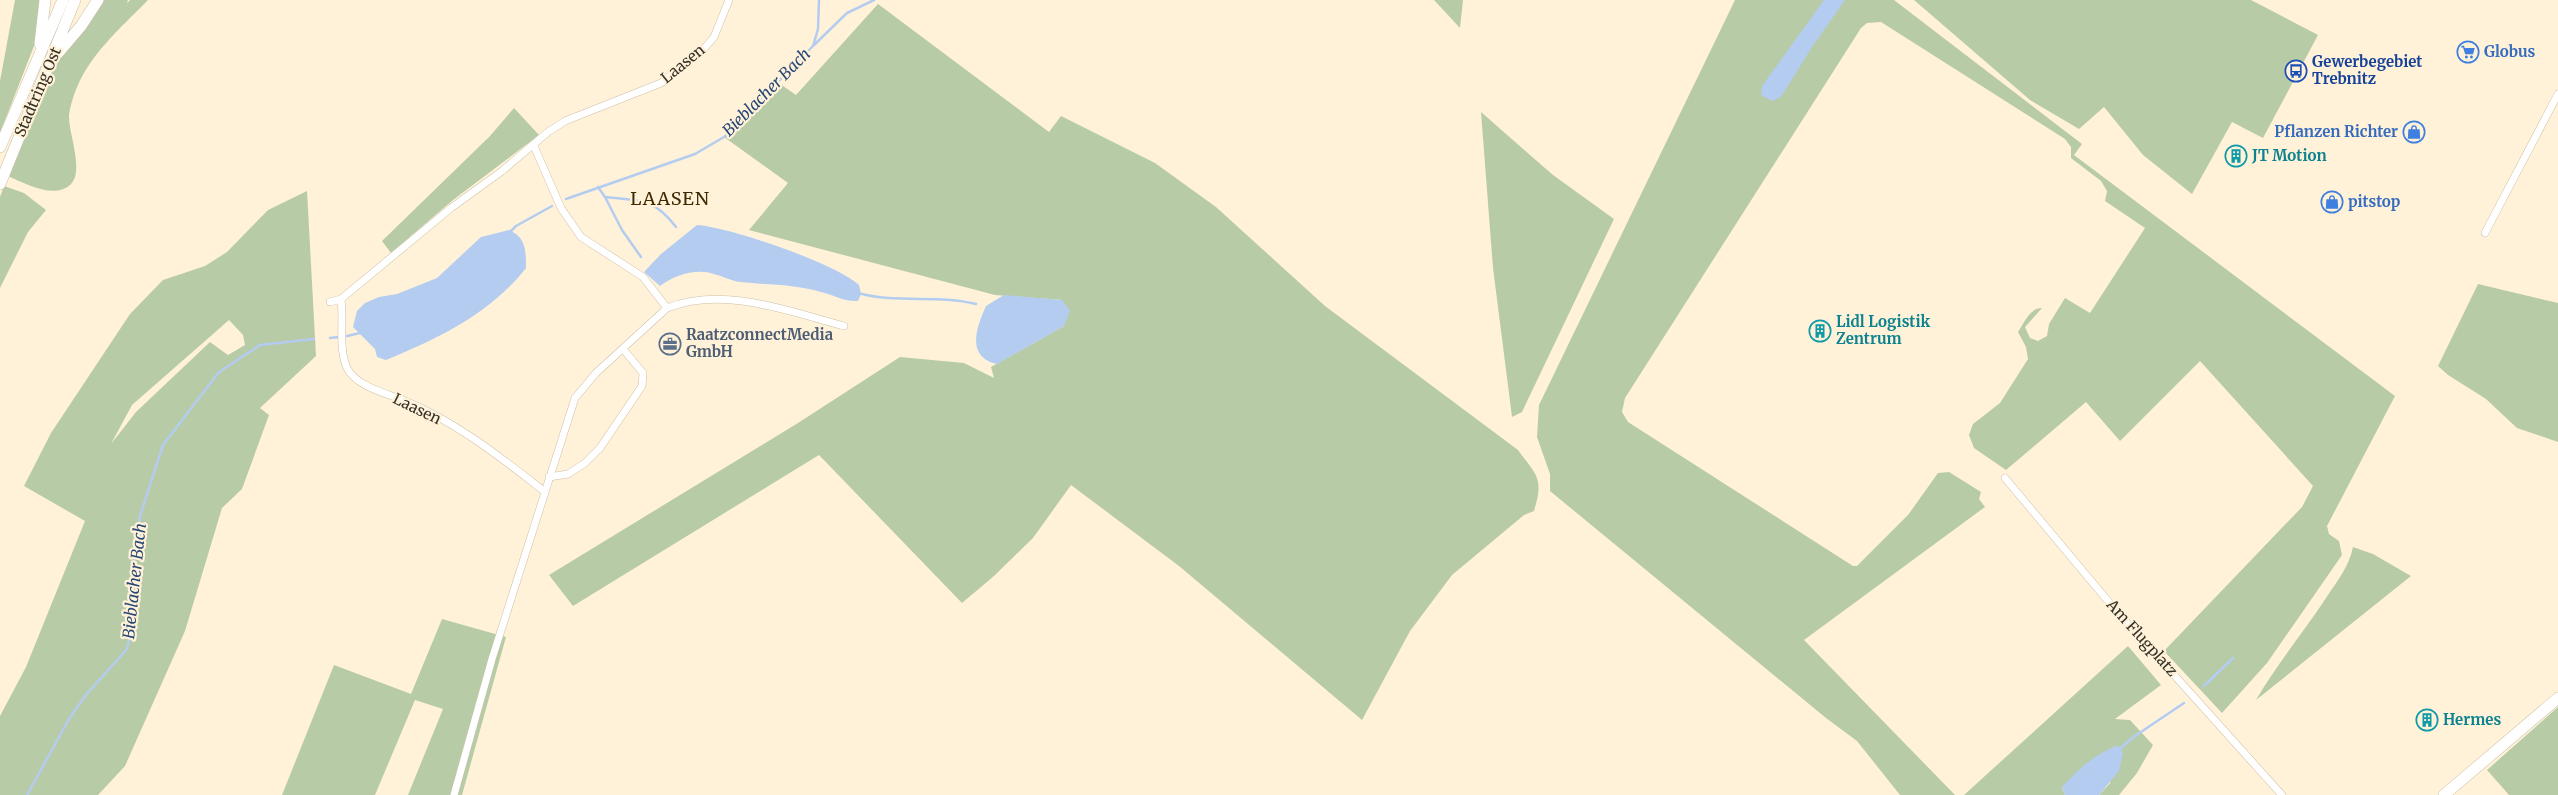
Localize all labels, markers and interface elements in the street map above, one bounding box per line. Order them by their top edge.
street label: Laasen [657,40,709,87]
supermarket icon: Globus [2456,40,2480,64]
place label: Globus [2484,42,2536,61]
street label: Stadtring Ost [10,44,65,140]
water label: Bieblacher Bach [718,44,814,140]
place label: Gewerbegebiet Trebnitz [2312,52,2422,88]
bus stop icon: Gewerbegebiet Trebnitz [2284,59,2308,83]
shop icon: Pflanzen Richter [2402,120,2426,144]
place label: Pflanzen Richter [2274,122,2398,141]
building icon: JT Motion [2224,144,2248,168]
place label: JT Motion [2251,146,2327,165]
district label: LAASEN [630,187,710,210]
shop icon: pitstop [2320,190,2344,214]
place label: pitstop [2348,192,2401,211]
place label: Lidl Logistik Zentrum [1836,312,1931,348]
building icon: Lidl Logistik Zentrum [1808,319,1832,343]
place label: RaatzconnectMedia GmbH [686,325,834,361]
office icon: RaatzconnectMedia GmbH [658,332,682,356]
street label: Laasen [390,389,444,428]
water label: Bieblacher Bach [118,522,150,640]
street label: Am Flugplatz [2102,595,2182,680]
building icon: Hermes [2415,708,2439,732]
place label: Hermes [2443,710,2501,729]

